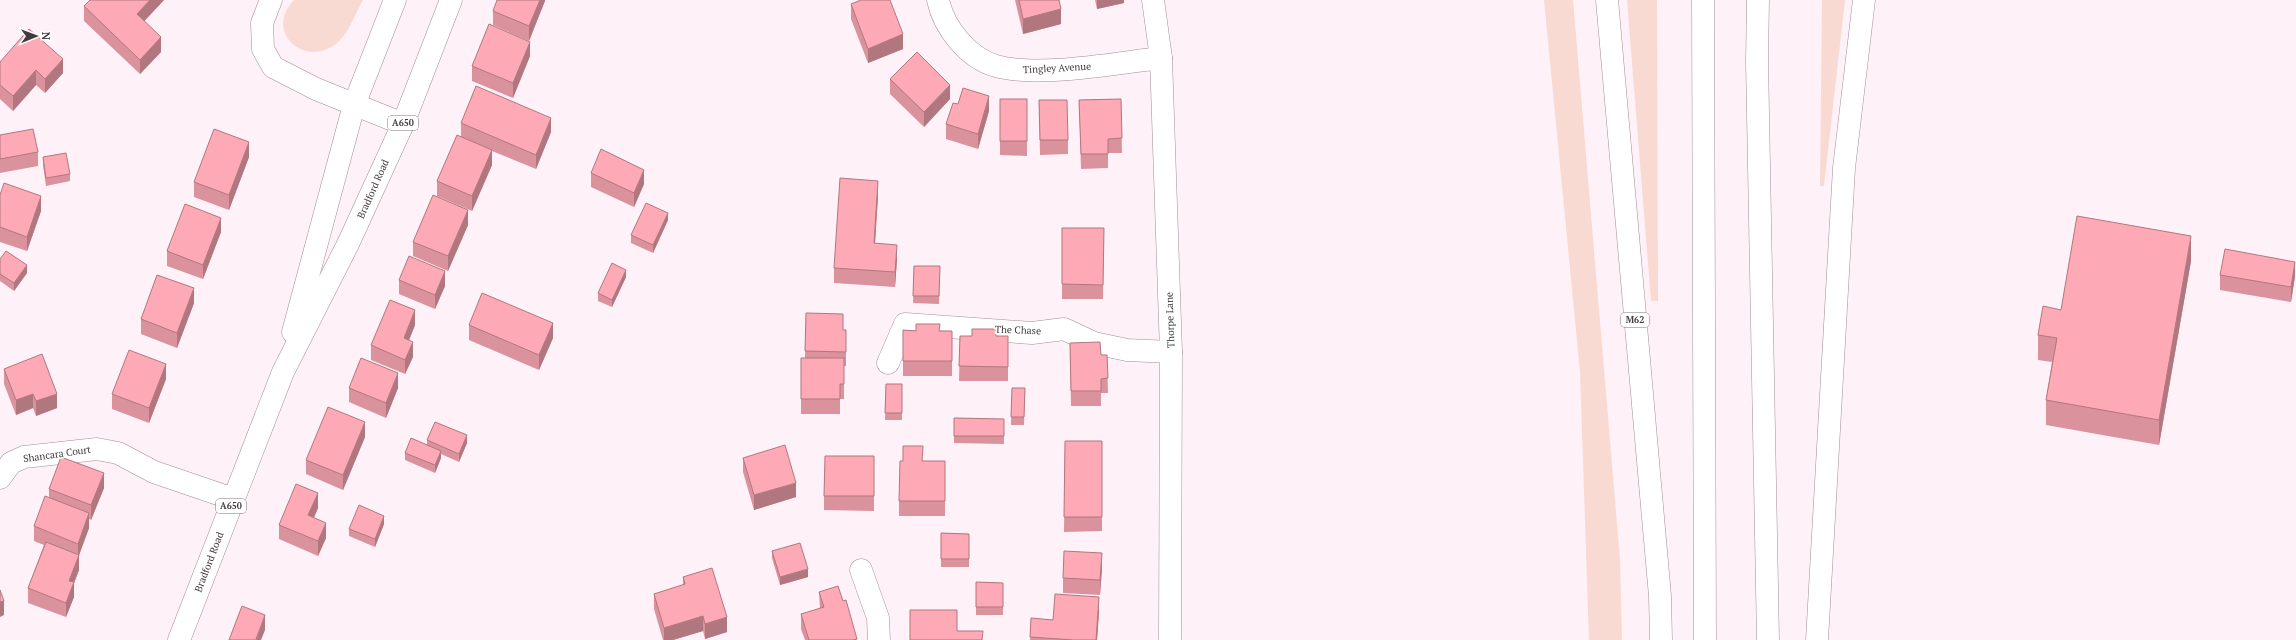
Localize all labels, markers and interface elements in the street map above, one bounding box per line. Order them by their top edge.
north arrow [16,16,56,56]
text: N [39,32,53,41]
street label: Tingley Avenue [1023,60,1091,76]
road number: A650 [388,116,418,130]
street label: Bradford Road [354,157,392,221]
street label: Thorpe Lane [1163,292,1177,348]
road number: M62 [1621,313,1649,327]
street label: The Chase [995,323,1041,337]
street label: Shancara Court [22,443,92,465]
road number: A650 [216,499,246,513]
street label: Bradford Road [192,530,227,594]

